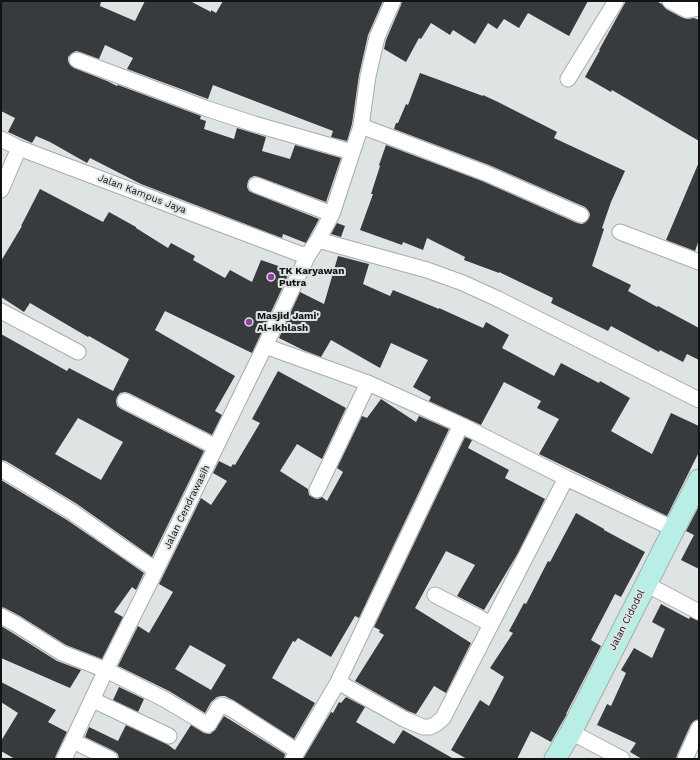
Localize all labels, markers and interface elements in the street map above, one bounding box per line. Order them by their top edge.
street label: Jalan Kampus Jaya [96,172,188,216]
place label: TK Karyawan Putra [279,265,344,288]
marker: TK Karyawan Putra [266,272,276,282]
place label: Masjid Jami' Al-Ikhlash [257,310,319,334]
marker: Masjid Jami' Al-Ikhlash [244,317,254,327]
street label: Jalan Cendrawasih [161,463,213,551]
street label: Jalan Cidodol [607,588,647,652]

